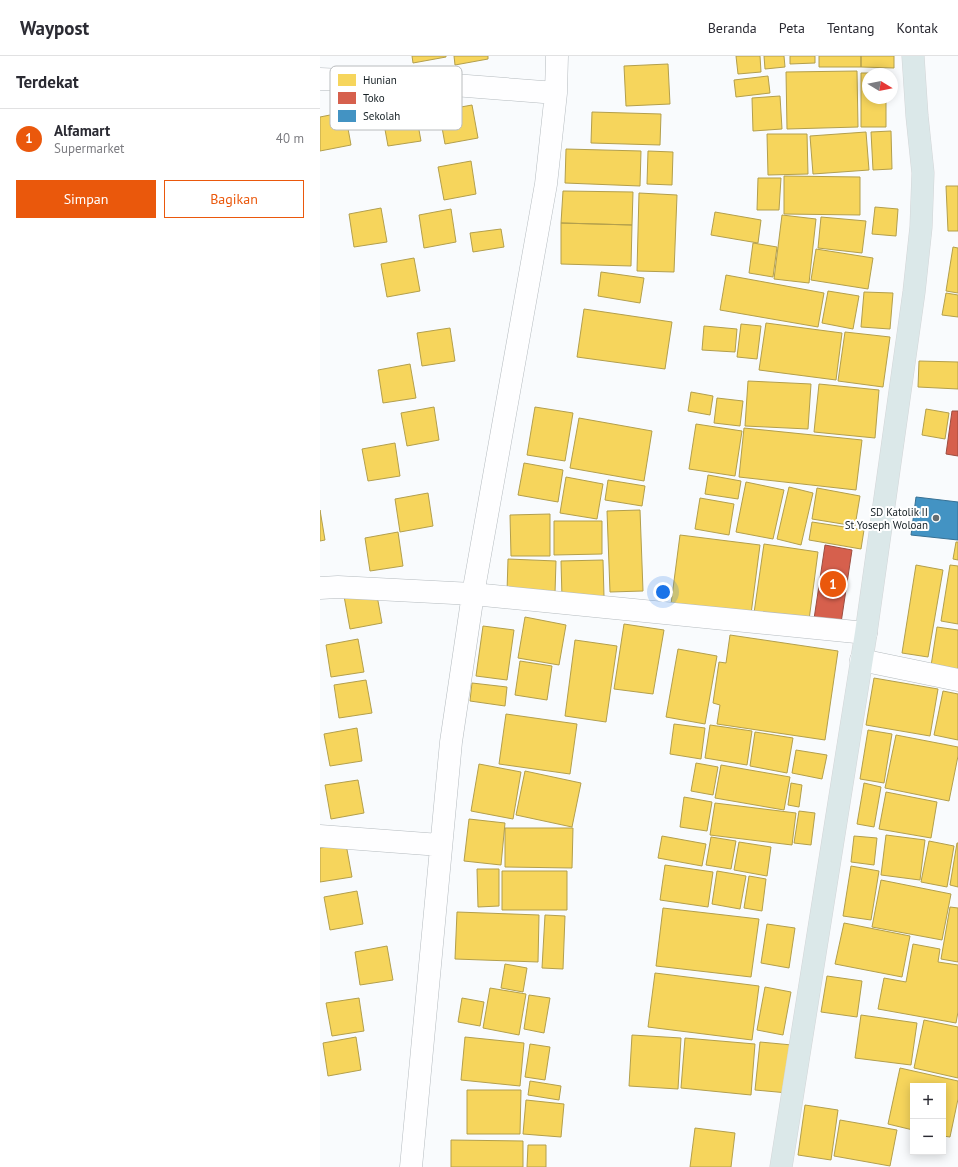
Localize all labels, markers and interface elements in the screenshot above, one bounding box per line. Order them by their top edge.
text: Waypost [20,16,89,40]
text: Beranda [708,19,757,37]
text: Peta [779,19,805,37]
text: Tentang [827,19,875,37]
text: Kontak [897,19,938,37]
legend [330,66,462,130]
north arrow [862,68,898,104]
text: Terdekat [16,71,79,93]
text: Hunian [363,73,397,87]
text: Toko [363,91,385,105]
text: Sekolah [363,109,400,123]
text: Alfamart [54,121,110,140]
text: 1 [25,130,33,147]
text: 40 m [276,130,304,147]
text: Supermarket [54,140,124,157]
button: Simpan [16,180,156,218]
button: Bagikan [164,180,304,218]
place label: SD Katolik II St Yoseph Woloan [845,505,928,532]
marker: SD Katolik II St Yoseph Woloan [931,513,941,523]
pin: 1 [820,569,846,599]
your location [653,582,673,602]
map controls [910,1083,946,1155]
button: + [910,1083,946,1119]
button: − [910,1119,946,1155]

